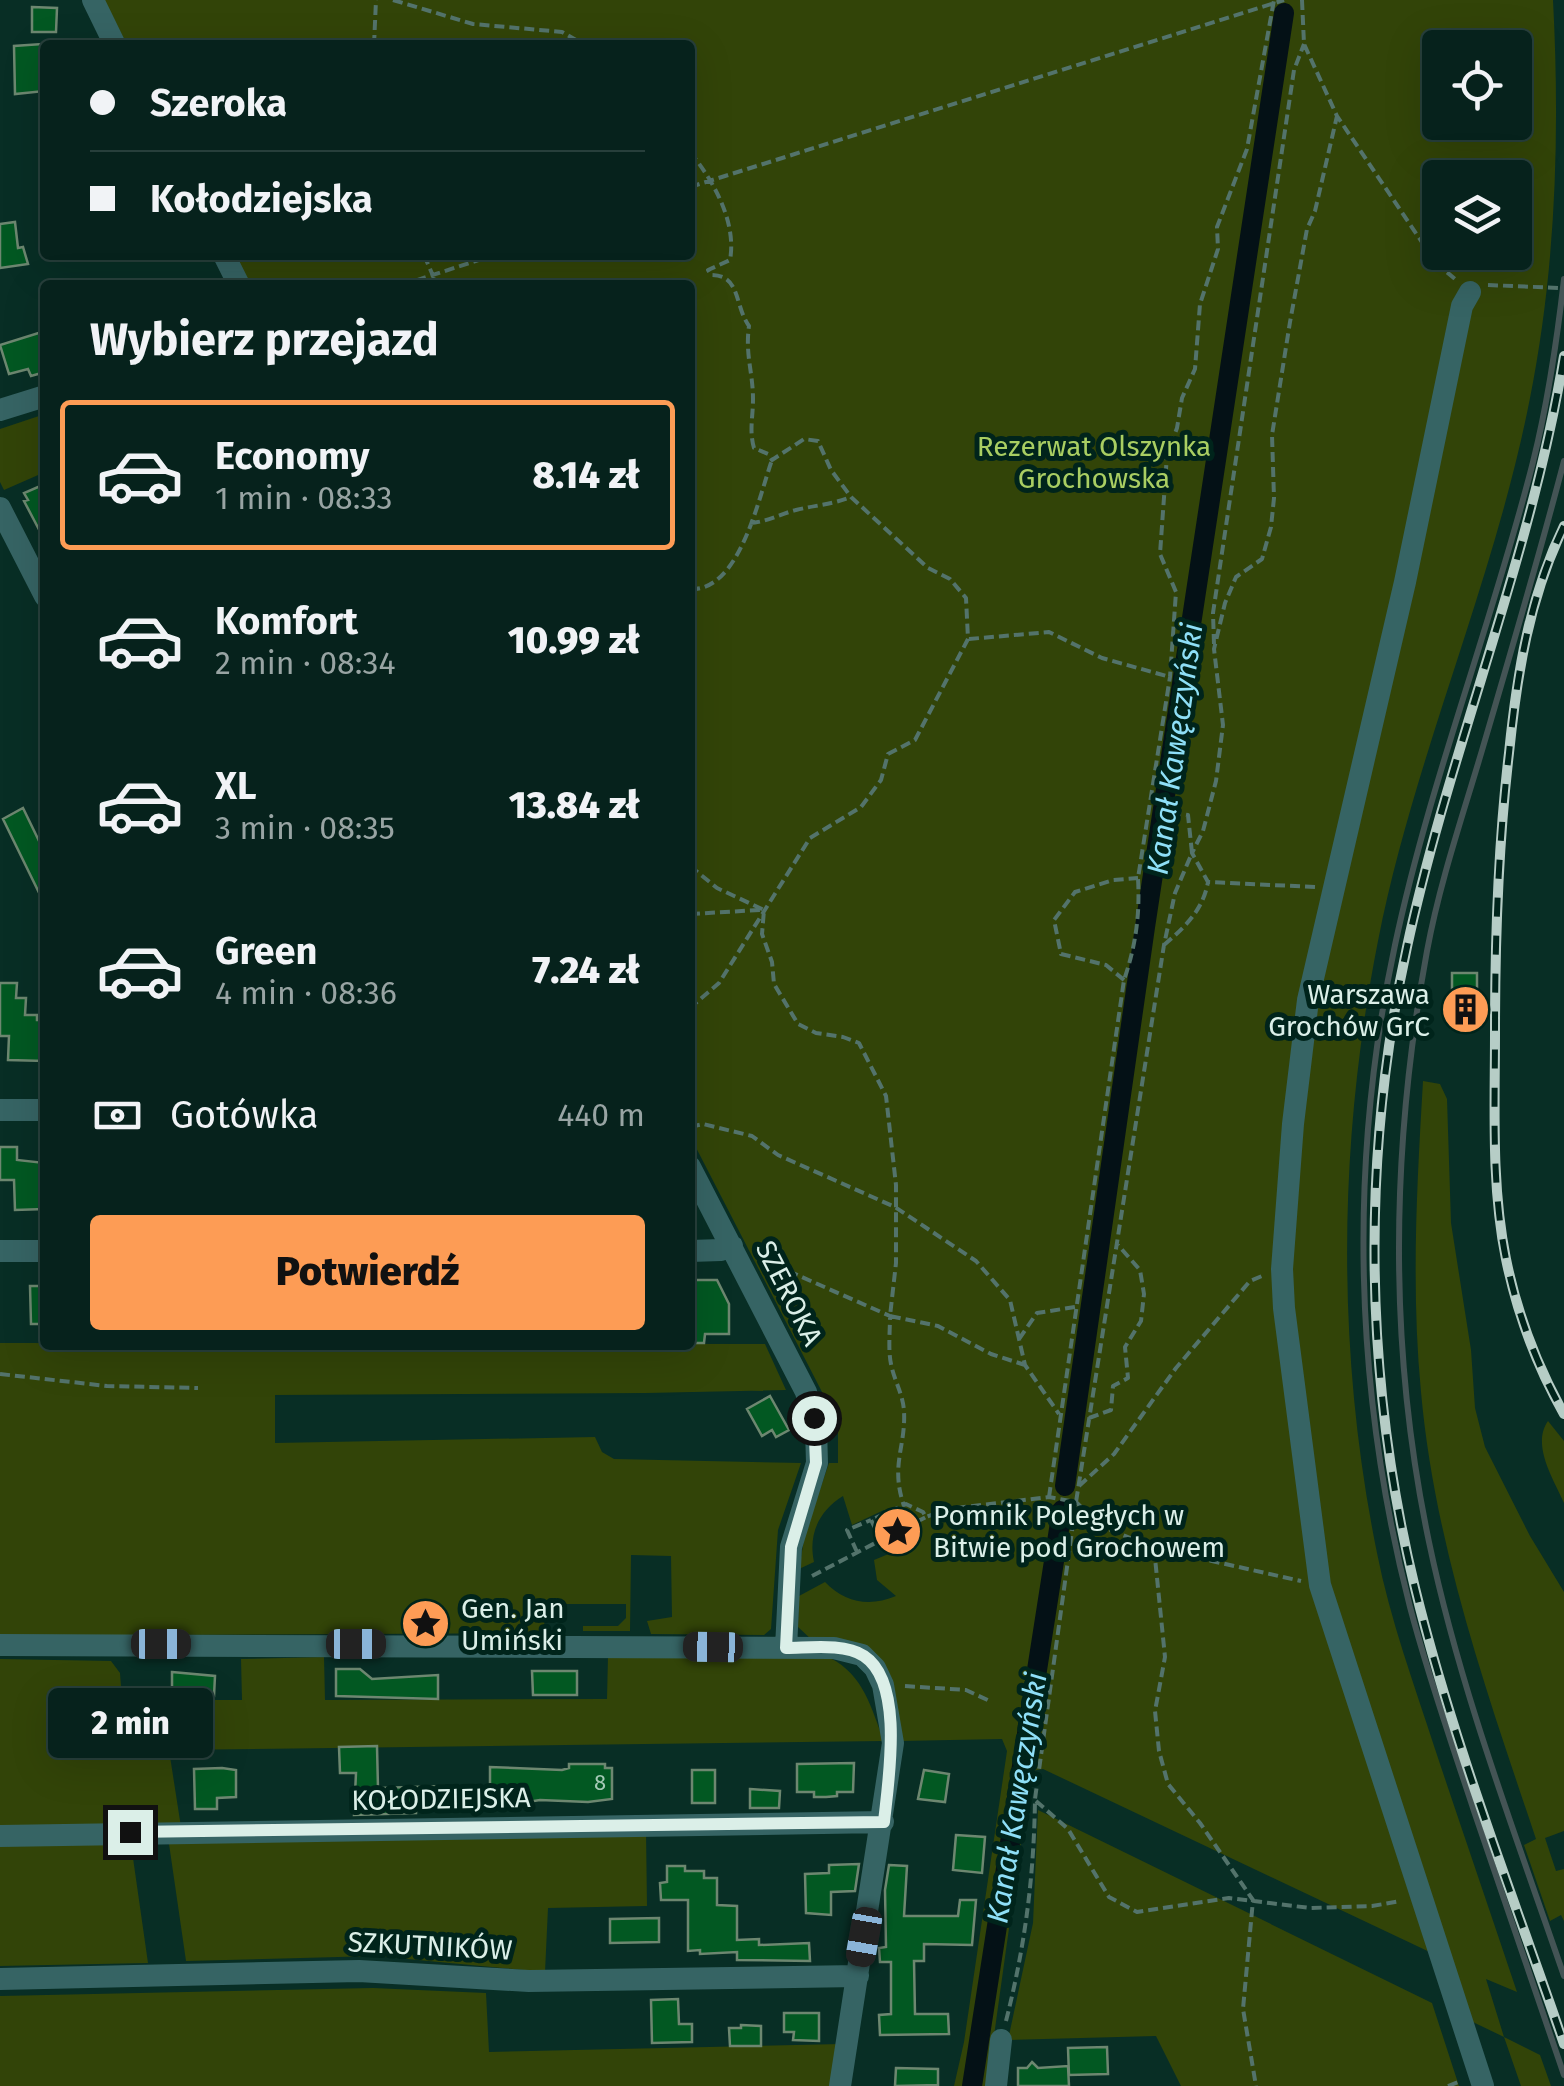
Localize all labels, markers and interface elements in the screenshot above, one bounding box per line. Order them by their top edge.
map controls [1422,30,1532,270]
button: locate [1422,30,1532,140]
text: Szeroka [150,80,287,126]
button: layers [1422,160,1532,270]
text: Kołodziejska [150,176,373,222]
text: Wybierz przejazd [90,313,439,367]
icon: car [95,430,185,520]
park label: Rezerwat Olszynka Grochowska [977,430,1211,495]
text: Economy [215,433,370,479]
text: 8.14 zł [532,452,640,498]
text: 1 min · 08:33 [215,479,393,517]
icon: car [95,595,185,685]
text: Komfort [215,598,358,644]
text: 10.99 zł [508,617,640,663]
water label: Kanał Kawęczyński [1140,620,1211,877]
text: 2 min · 08:34 [215,644,395,682]
icon: car [95,760,185,850]
text: XL [215,763,257,809]
text: 13.84 zł [509,782,640,828]
text: 3 min · 08:35 [215,809,395,847]
icon: car [95,925,185,1015]
text: Green [215,928,318,974]
text: 7.24 zł [532,947,640,993]
text: 4 min · 08:36 [215,974,397,1012]
place label: Warszawa Grochów GrC [1268,978,1430,1043]
building icon: Warszawa Grochów GrC [1439,984,1491,1036]
icon: cash [90,1088,145,1143]
text: Gotówka [170,1092,318,1138]
text: 440 m [557,1096,645,1134]
button: Potwierdź [90,1215,645,1330]
street label: SZEROKA [749,1235,829,1351]
route start [792,1396,837,1441]
place label: Pomnik Poległych w Bitwie pod Grochowem [933,1499,1225,1564]
place icon: Pomnik Poległych w Bitwie pod Grochowem [872,1505,924,1557]
place label: Gen. Jan Umiński [461,1592,565,1657]
place icon: Gen. Jan Umiński [400,1598,452,1650]
car [131,1629,191,1659]
car [326,1629,386,1659]
car [683,1631,743,1663]
water label: Kanał Kawęczyński [979,1669,1055,1926]
callout: 2 min [48,1687,212,1757]
text: 2 min [91,1704,170,1742]
house number: 8 [594,1769,606,1796]
street label: KOŁODZIEJSKA [351,1781,531,1817]
route end [108,1810,153,1855]
car [844,1905,884,1969]
street label: SZKUTNIKÓW [347,1925,513,1967]

